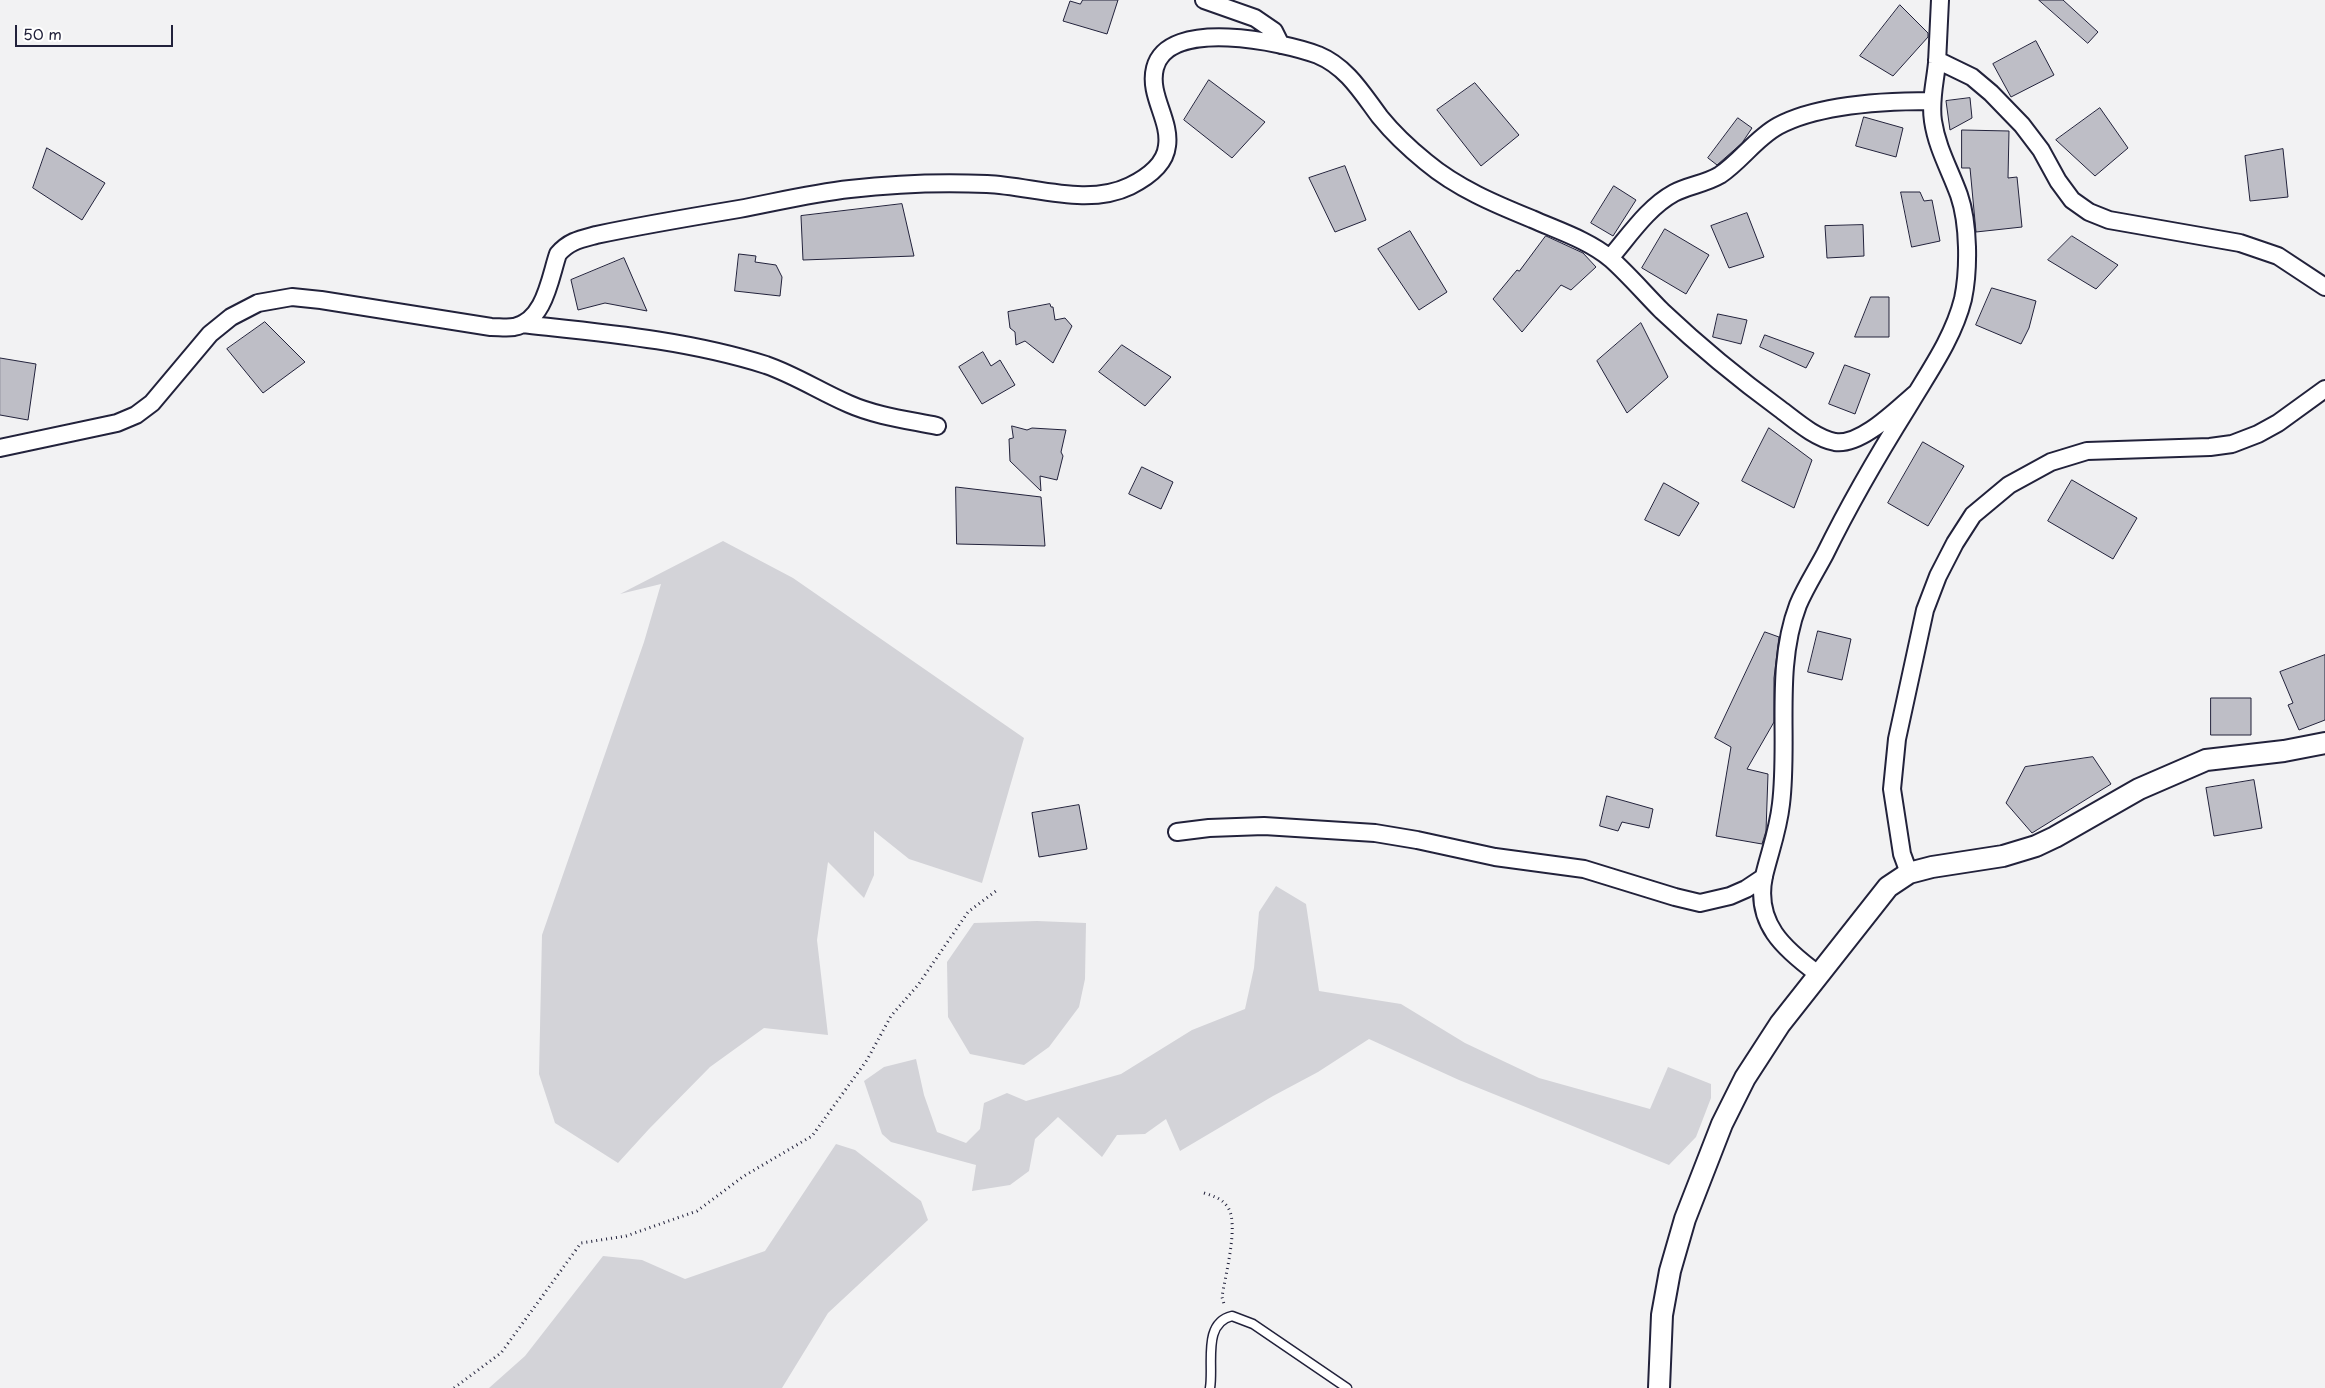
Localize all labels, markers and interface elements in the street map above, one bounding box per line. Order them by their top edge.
scale bar [18,15,175,47]
text: 50 m [23,22,62,45]

